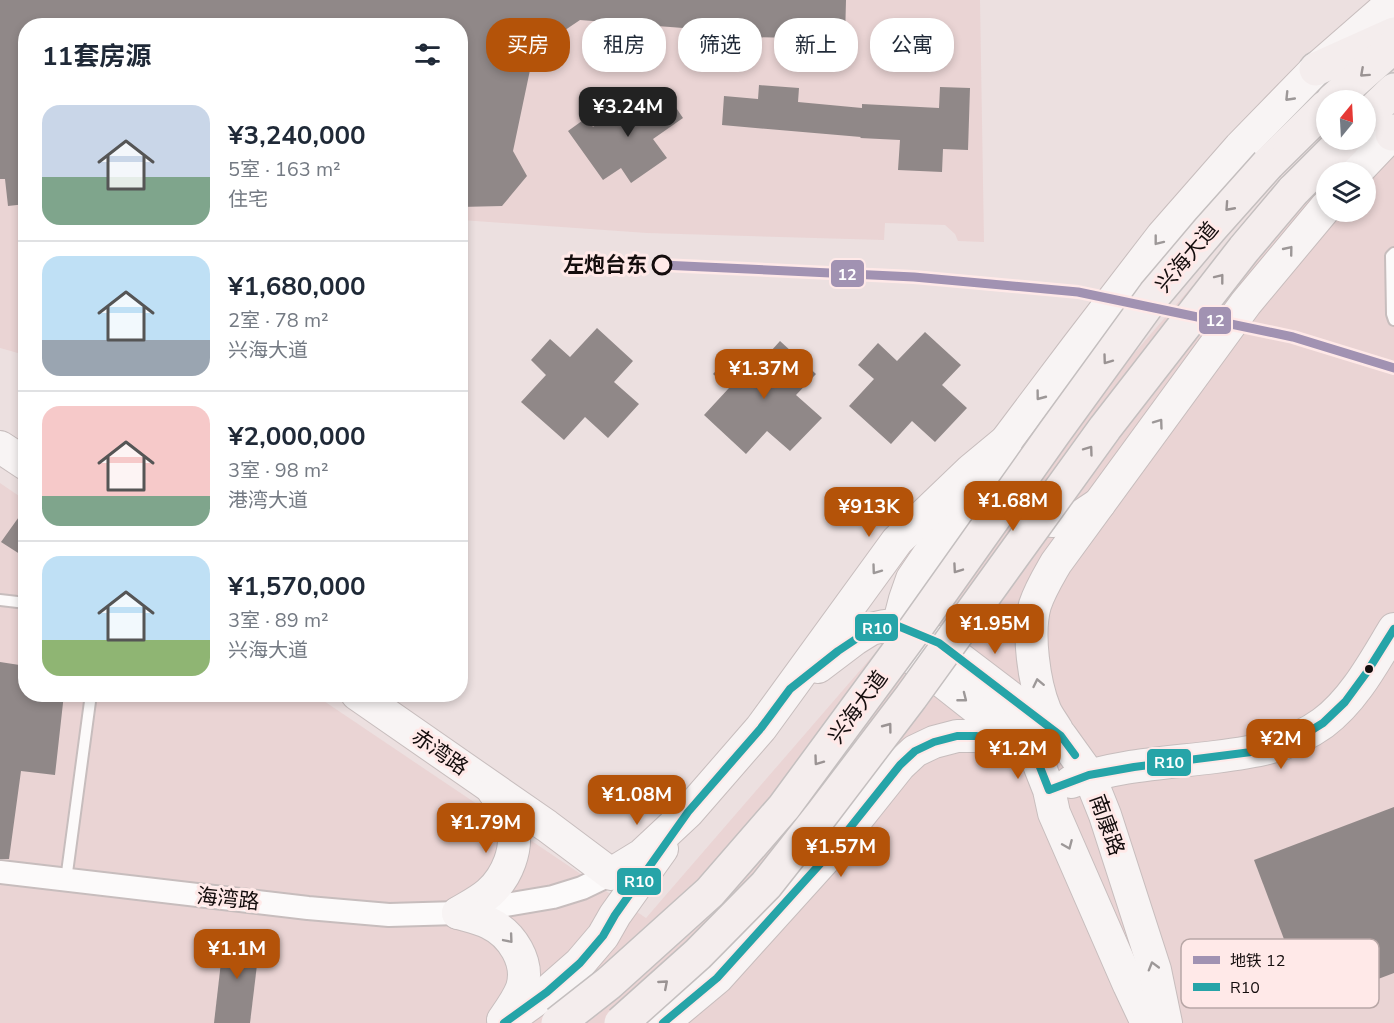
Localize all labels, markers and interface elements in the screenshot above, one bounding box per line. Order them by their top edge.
chip: 买房 [486,18,570,72]
chip: 租房 [582,18,666,72]
chip: 筛选 [678,18,762,72]
chip: 新上 [774,18,858,72]
chip: 公寓 [870,18,954,72]
icon: filters [411,38,444,71]
text: 11套房源 [42,39,151,74]
one-way arrow [1360,66,1370,77]
pin: ¥3.24M [579,87,677,138]
one-way arrow [1285,90,1296,100]
north arrow [1316,90,1376,150]
map controls [1316,90,1376,222]
text: ¥3.24M [593,93,663,120]
text: ¥3,240,000 [228,118,366,153]
icon: home [90,129,162,201]
text: 5室 · 163 m² [228,156,341,183]
button: layers [1316,162,1376,222]
text: 住宅 [228,186,268,213]
one-way arrow [1225,200,1236,211]
street label: 兴海大道 [1149,216,1225,298]
one-way arrow [1155,235,1166,246]
one-way arrow [1282,246,1293,257]
place label: 左炮台东 [563,251,647,279]
marker: 左炮台东 [652,255,672,275]
line badge: 12 [830,259,865,288]
text: 12 [837,264,857,286]
text: ¥1,680,000 [228,269,366,304]
one-way arrow [1213,274,1224,285]
icon: home [90,280,162,352]
line badge: 12 [1198,306,1232,335]
text: 2室 · 78 m² [228,307,329,334]
text: 12 [1205,310,1225,332]
text: 兴海大道 [228,337,308,364]
pin: ¥1.37M [715,349,813,400]
one-way arrow [1104,353,1115,364]
text: ¥1.37M [729,355,799,382]
one-way arrow [1036,389,1047,400]
one-way arrow [1152,418,1163,429]
text: ¥2,000,000 [228,419,366,454]
icon: home [90,430,162,502]
one-way arrow [1082,445,1093,456]
text: 3室 · 98 m² [228,457,329,484]
pin: ¥1.68M [964,481,1062,532]
text: 港湾大道 [228,487,308,514]
pin: ¥913K [827,487,911,538]
text: ¥1.68M [978,487,1048,514]
text: ¥913K [838,493,900,520]
one-way arrow [872,563,883,574]
one-way arrow [953,563,964,574]
text: ¥1,570,000 [228,569,366,604]
icon: home [90,580,162,652]
pin: ¥1.95M [946,604,1044,655]
text: 3室 · 89 m² [228,607,329,634]
text: ¥1.95M [960,610,1030,637]
line badge: R10 [854,613,899,642]
text: R10 [862,618,892,640]
text: 兴海大道 [228,637,308,664]
unlabelled marker [1363,663,1375,675]
street label: 兴海大道 [822,665,894,749]
one-way arrow [1032,678,1045,688]
one-way arrow [956,690,967,701]
pin: ¥2M [1252,719,1310,770]
street label: 赤湾路 [406,722,474,782]
one-way arrow [881,722,892,733]
text: ¥2M [1260,725,1302,752]
pin: ¥1.2M [976,729,1060,780]
text: ¥1.2M [989,735,1047,762]
line badge: R10 [1146,748,1192,777]
text: R10 [1154,752,1184,774]
one-way arrow [814,755,825,766]
pin: ¥1.08M [588,775,686,826]
text: ¥1.08M [602,781,672,808]
street label: 南康路 [1083,791,1131,859]
pin: ¥1.79M [437,803,535,854]
text: ¥1.79M [451,809,521,836]
pin: ¥1.57M [792,827,890,878]
text: ¥1.57M [806,833,876,860]
one-way arrow [1061,838,1073,849]
line badge: R10 [616,867,662,896]
text: R10 [624,871,654,893]
street label: 海湾路 [195,882,261,916]
pin: ¥1.1M [195,929,279,980]
one-way arrow [501,932,512,943]
text: ¥1.1M [208,935,266,962]
legend [1181,939,1379,1008]
text: 地铁 12 [1230,950,1285,972]
one-way arrow [1148,961,1161,971]
text: R10 [1230,977,1260,999]
one-way arrow [658,980,668,991]

